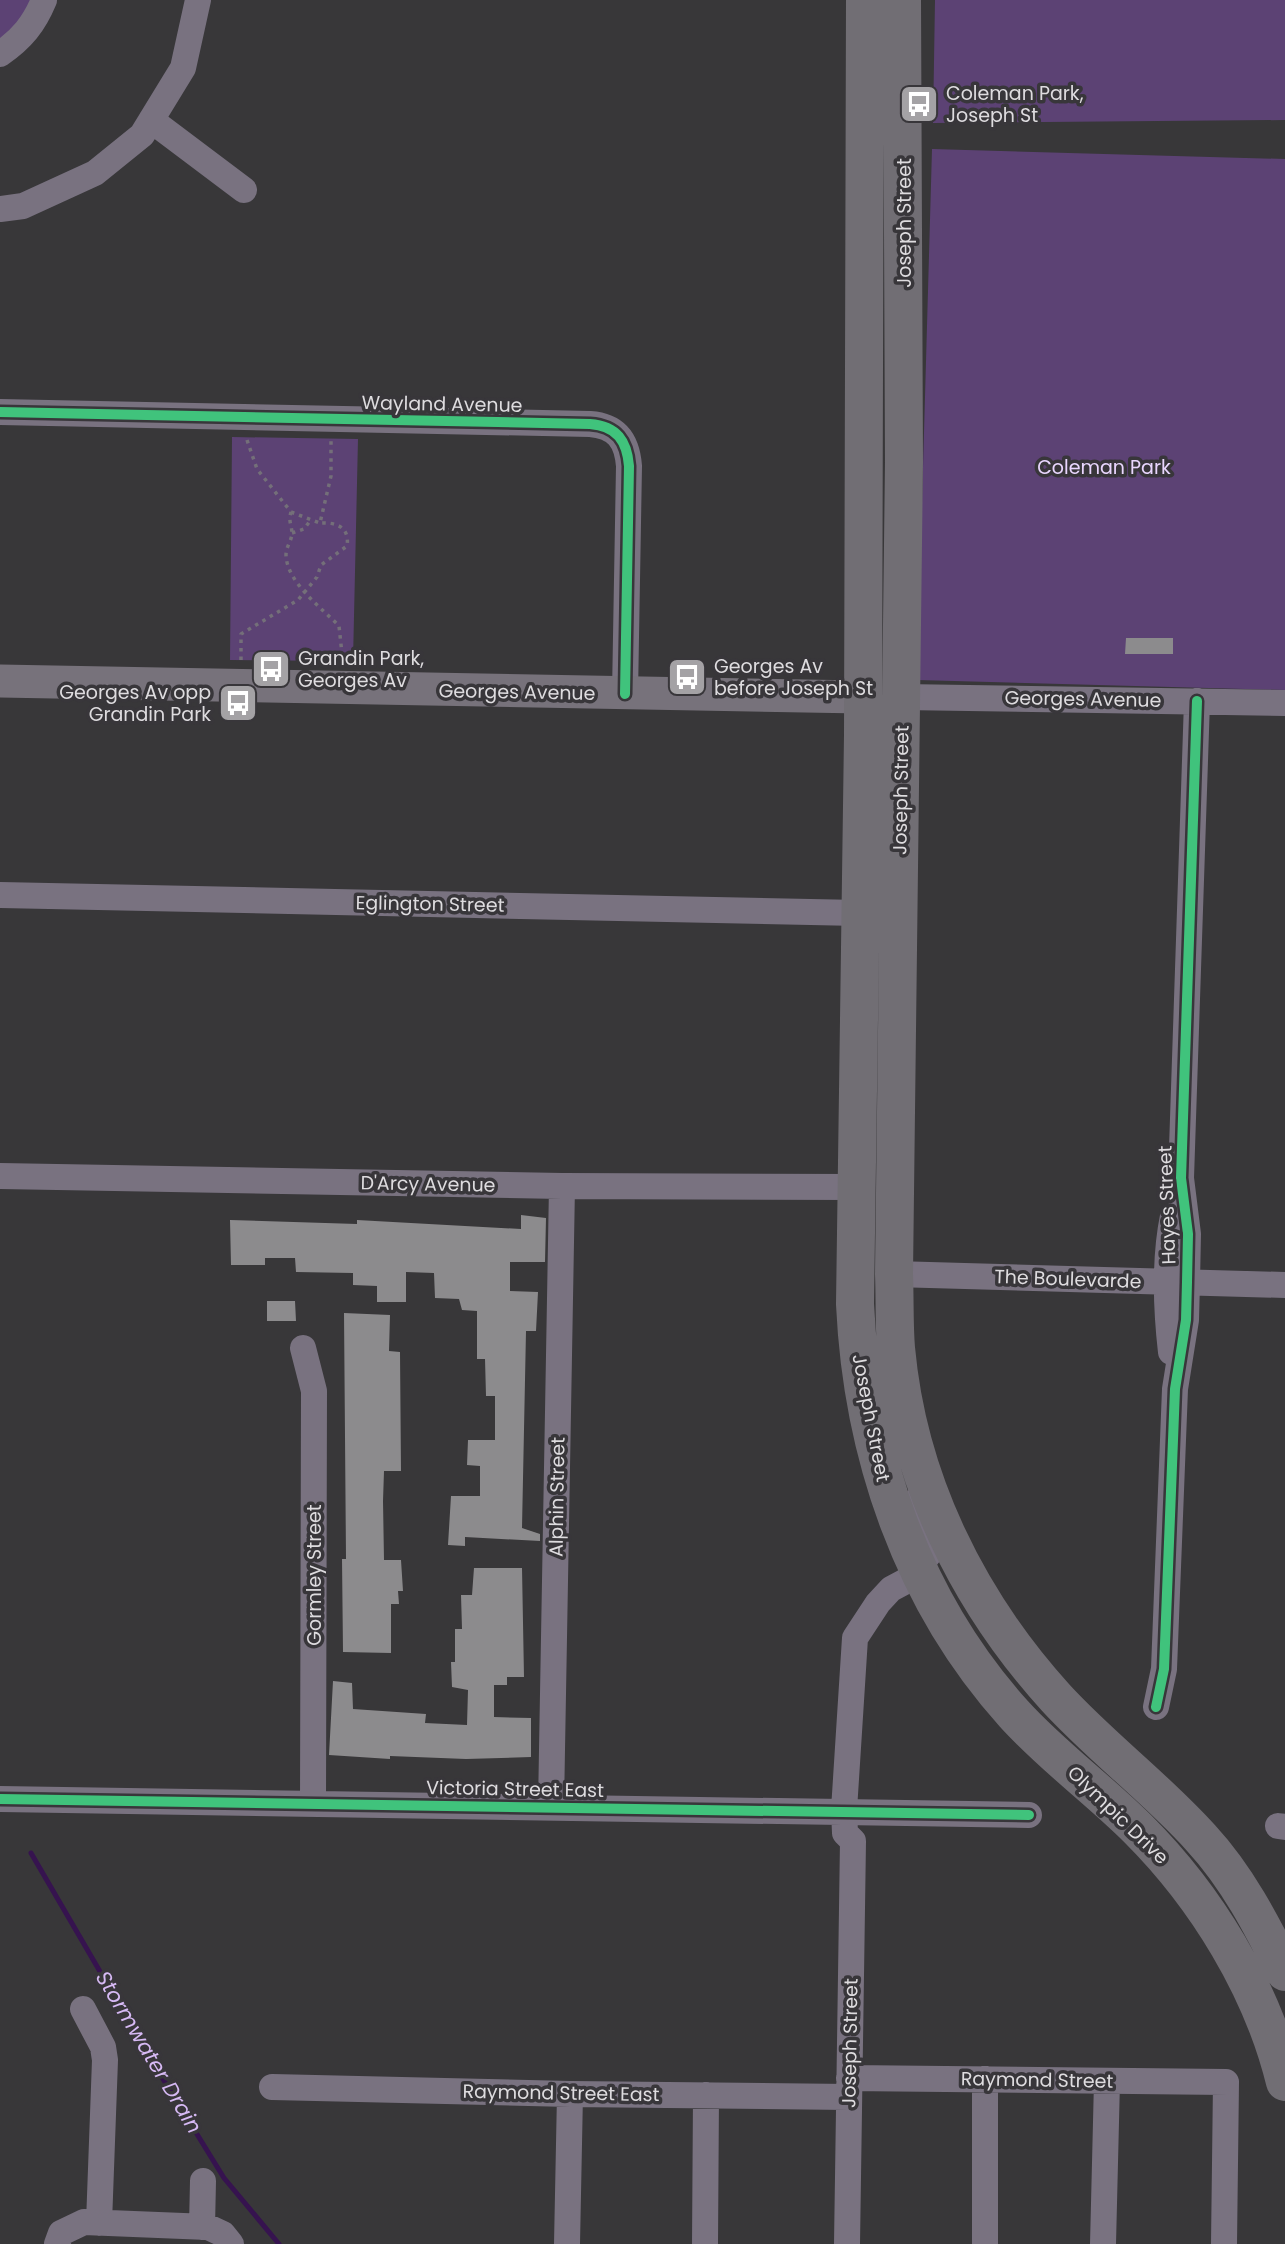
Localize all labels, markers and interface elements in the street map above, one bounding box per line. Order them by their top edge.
place label: Coleman Park, Joseph St [946,80,1084,129]
bus stop icon: Coleman Park, Joseph St [898,83,940,125]
street label: Joseph Street [891,158,918,288]
street label: Wayland Avenue [361,389,523,419]
park label: Coleman Park [1037,454,1171,481]
place label: Grandin Park, Georges Av [298,645,424,694]
bus stop icon: Grandin Park, Georges Av [250,648,292,690]
place label: Georges Av before Joseph St [714,653,873,702]
bus stop icon: Georges Av before Joseph St [666,656,708,698]
street label: Georges Avenue [438,677,596,707]
place label: Georges Av opp Grandin Park [59,679,211,728]
bus stop icon: Georges Av opp Grandin Park [217,682,259,724]
street label: Georges Avenue [1004,684,1162,714]
street label: Joseph Street [886,725,916,855]
street label: Eglington Street [355,889,505,919]
street label: Hayes Street [1151,1145,1183,1265]
street label: D'Arcy Avenue [360,1169,496,1199]
street label: The Boulevarde [994,1263,1142,1295]
street label: Joseph Street [845,1352,897,1484]
street label: Alphin Street [542,1437,572,1557]
street label: Gormley Street [301,1504,328,1646]
street label: Olympic Drive [1061,1760,1175,1870]
street label: Victoria Street East [426,1774,604,1804]
water label: Stormwater Drain [89,1965,209,2139]
street label: Joseph Street [835,1978,865,2108]
street label: Raymond Street [961,2065,1114,2095]
street label: Raymond Street East [462,2078,660,2108]

